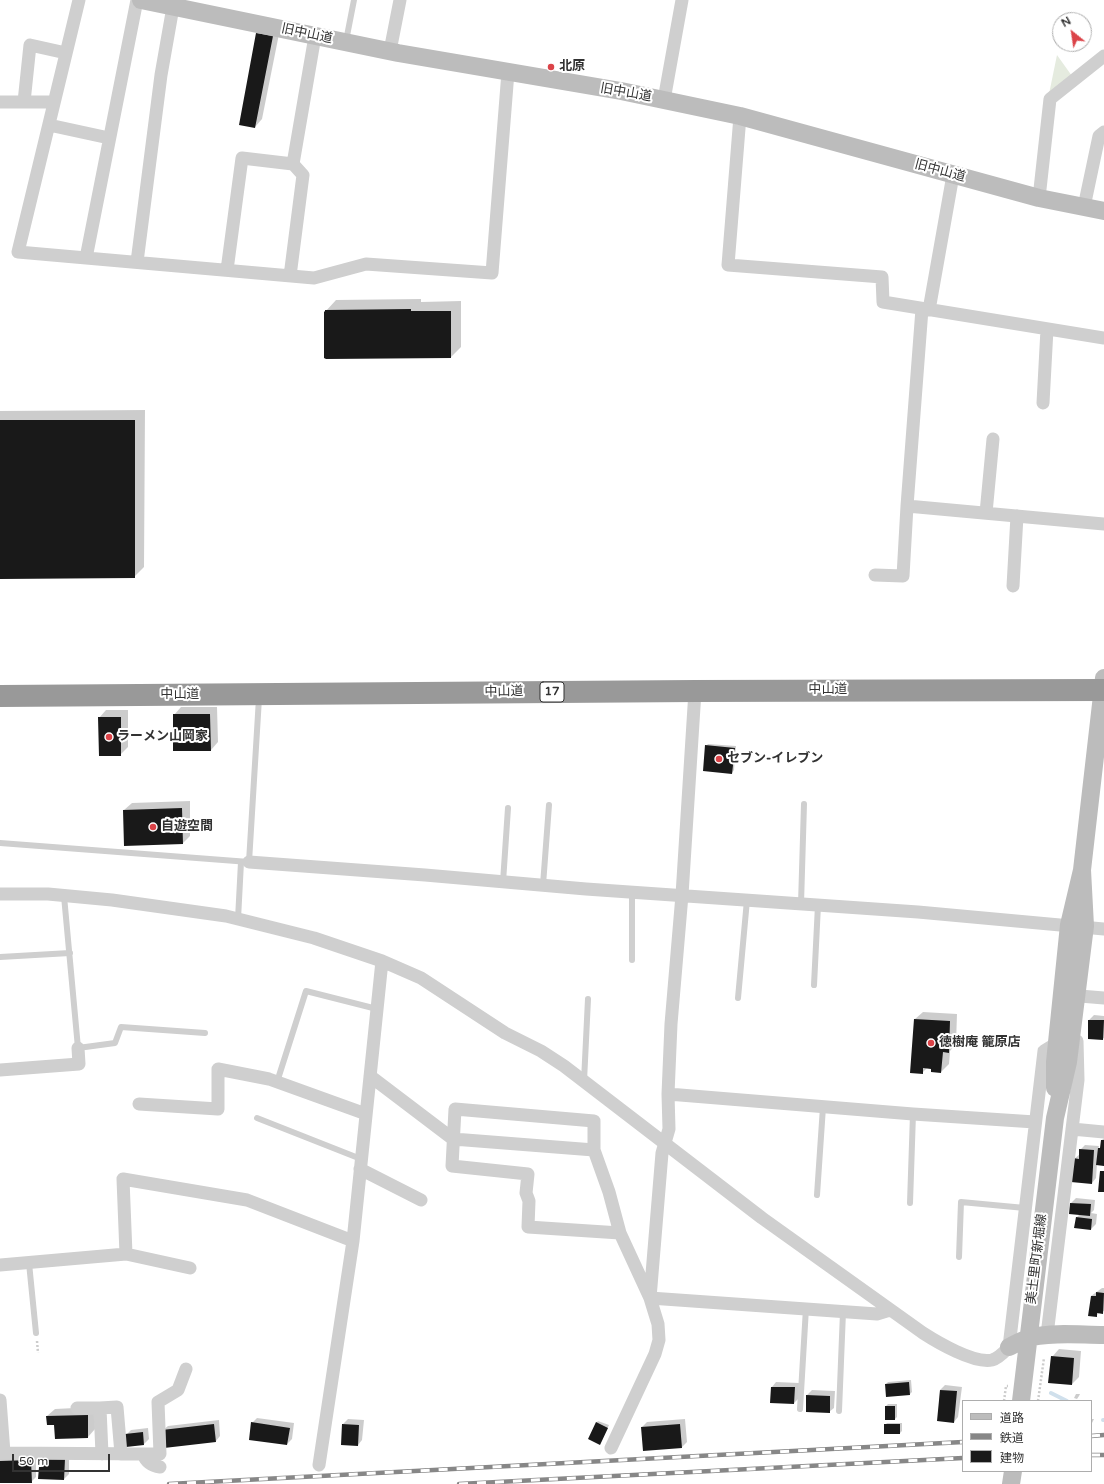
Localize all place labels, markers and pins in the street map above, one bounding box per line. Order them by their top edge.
place label: 北原 [559,59,585,75]
marker: 北原 [546,62,556,72]
place label: ラーメン山岡家 [117,729,208,745]
marker: ラーメン山岡家 [104,732,114,742]
place label: セブン-イレブン [727,751,823,767]
marker: セブン-イレブン [714,754,724,764]
place label: 自遊空間 [161,819,213,835]
marker: 自遊空間 [148,822,158,832]
place label: 徳樹庵 籠原店 [939,1035,1020,1051]
marker: 徳樹庵 籠原店 [926,1038,936,1048]

